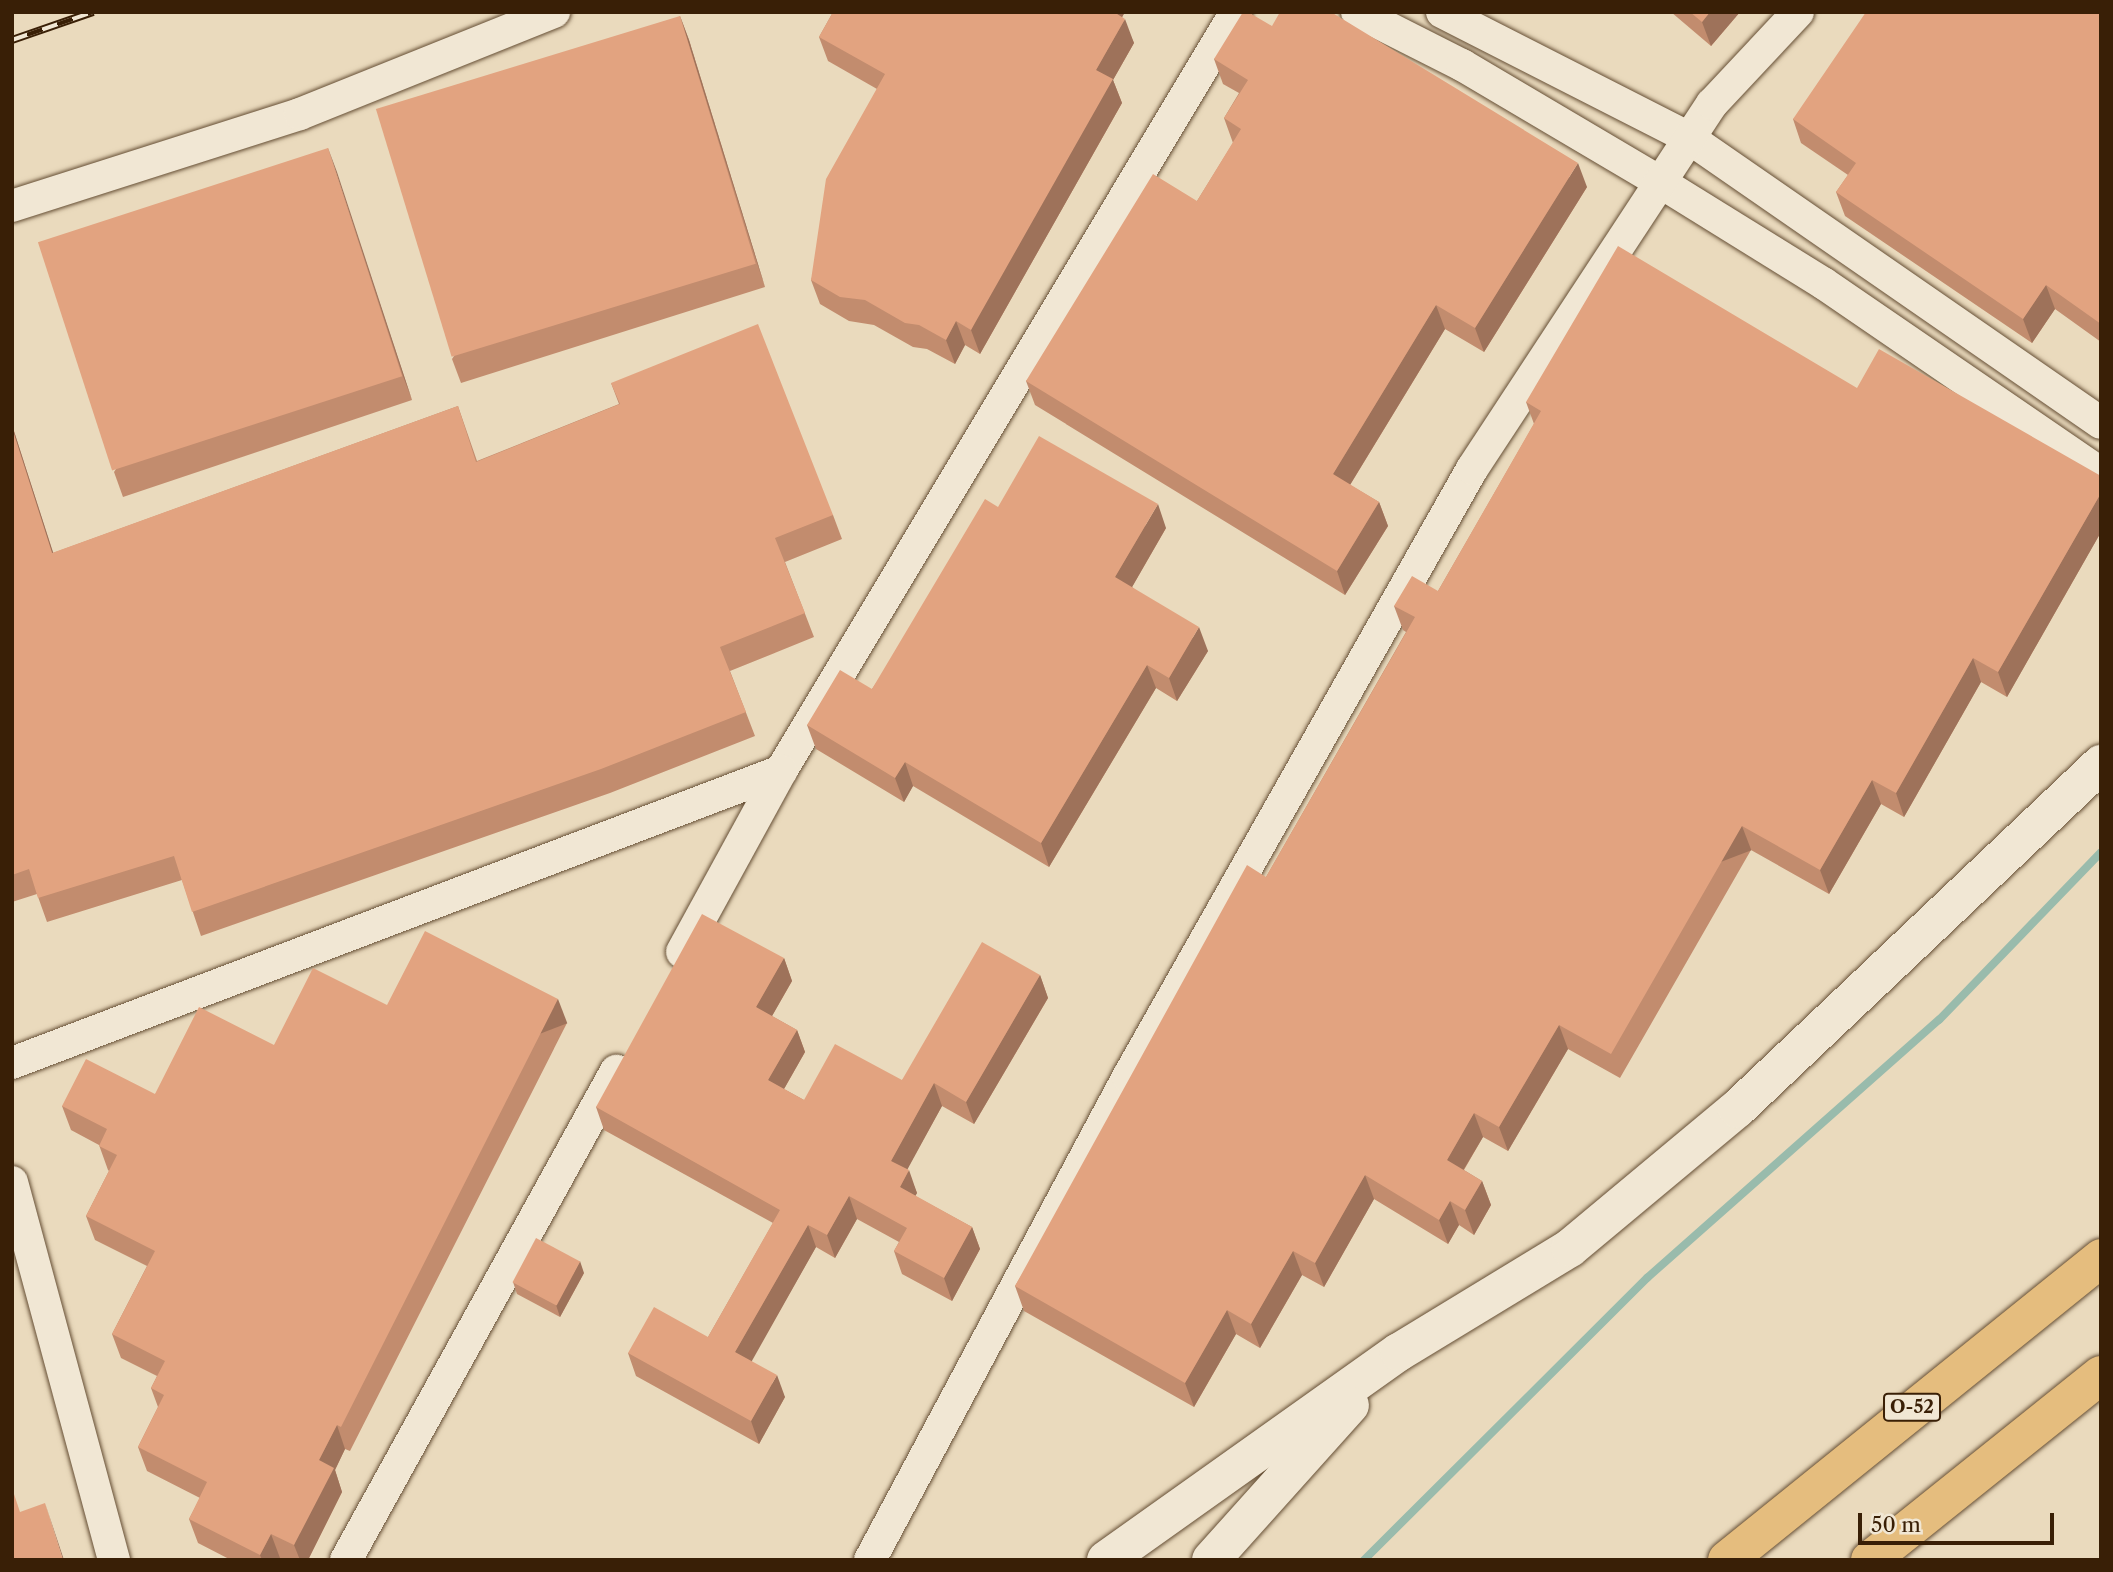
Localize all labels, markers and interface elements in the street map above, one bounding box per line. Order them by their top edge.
road number: O-52 [1882,1392,1942,1422]
scale bar [1861,1498,2057,1542]
text: 50 m [1871,1512,1921,1537]

